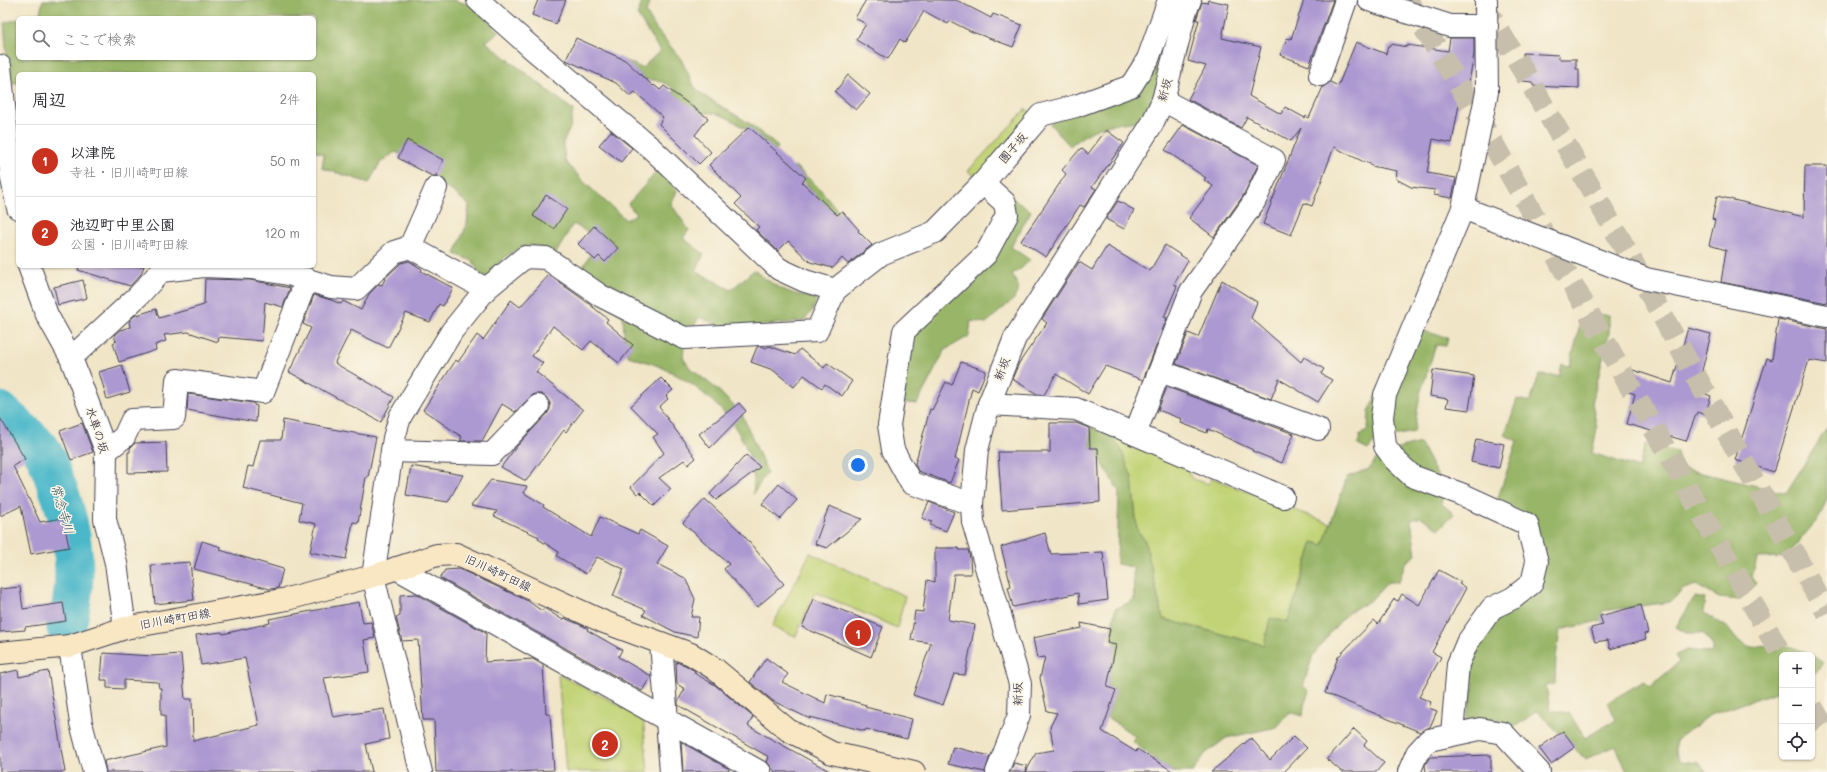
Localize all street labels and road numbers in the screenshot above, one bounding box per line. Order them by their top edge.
street label: 新坂 [1153,76,1175,103]
street label: 團子坂 [994,129,1030,166]
street label: 新坂 [989,355,1013,383]
street label: 水車の坂 [83,404,113,455]
street label: 旧川崎町田線 [462,550,534,595]
street label: 旧川崎町田線 [138,604,212,632]
street label: 新坂 [1009,682,1025,706]

